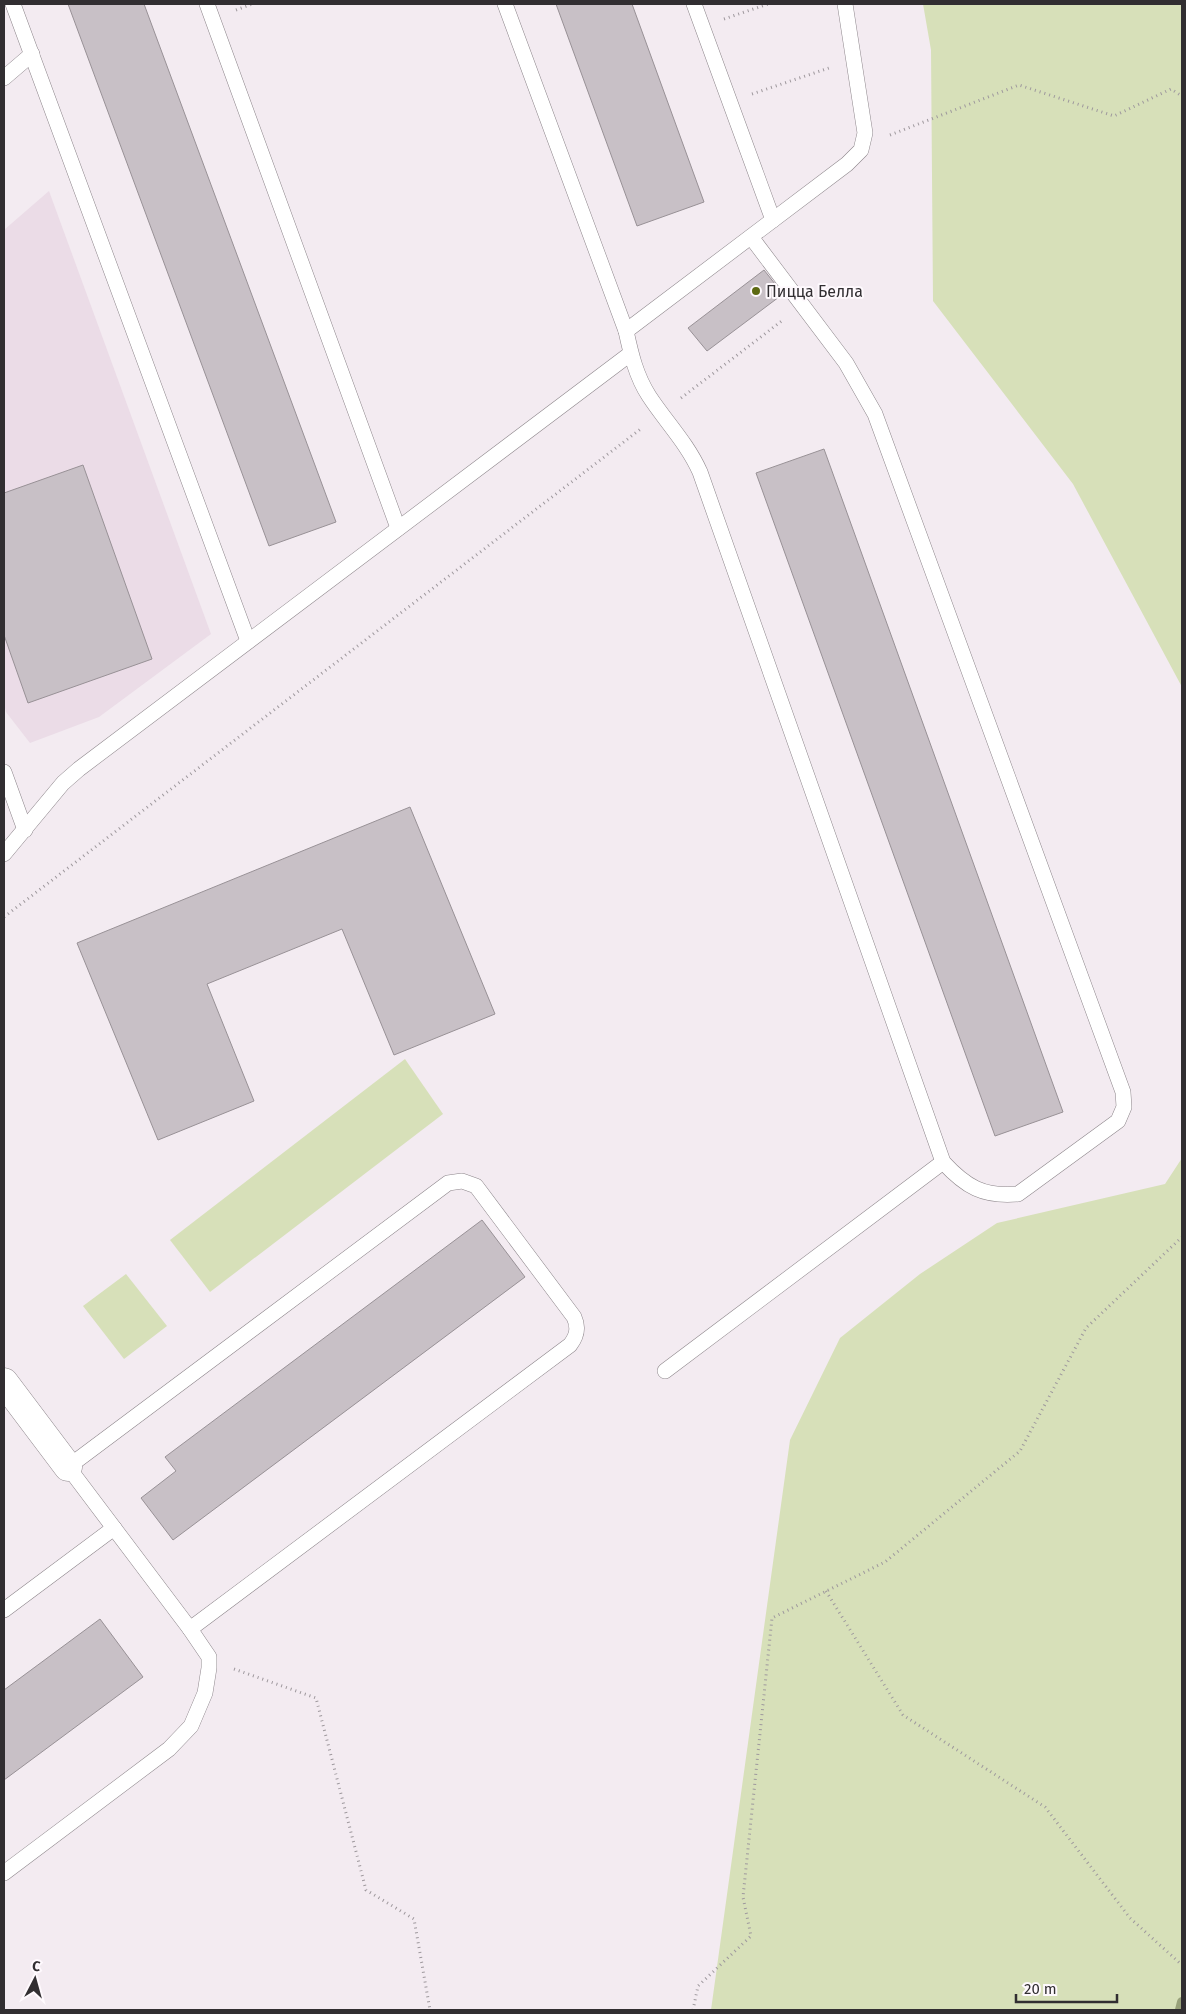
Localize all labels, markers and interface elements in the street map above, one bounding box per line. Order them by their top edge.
place label: Пицца Белла [766,282,863,301]
marker: Пицца Белла [750,285,762,297]
north arrow [10,1954,60,2004]
text: С [31,1958,41,1975]
scale bar [1016,1972,1117,2004]
text: 20 m [1024,1980,1057,1998]

